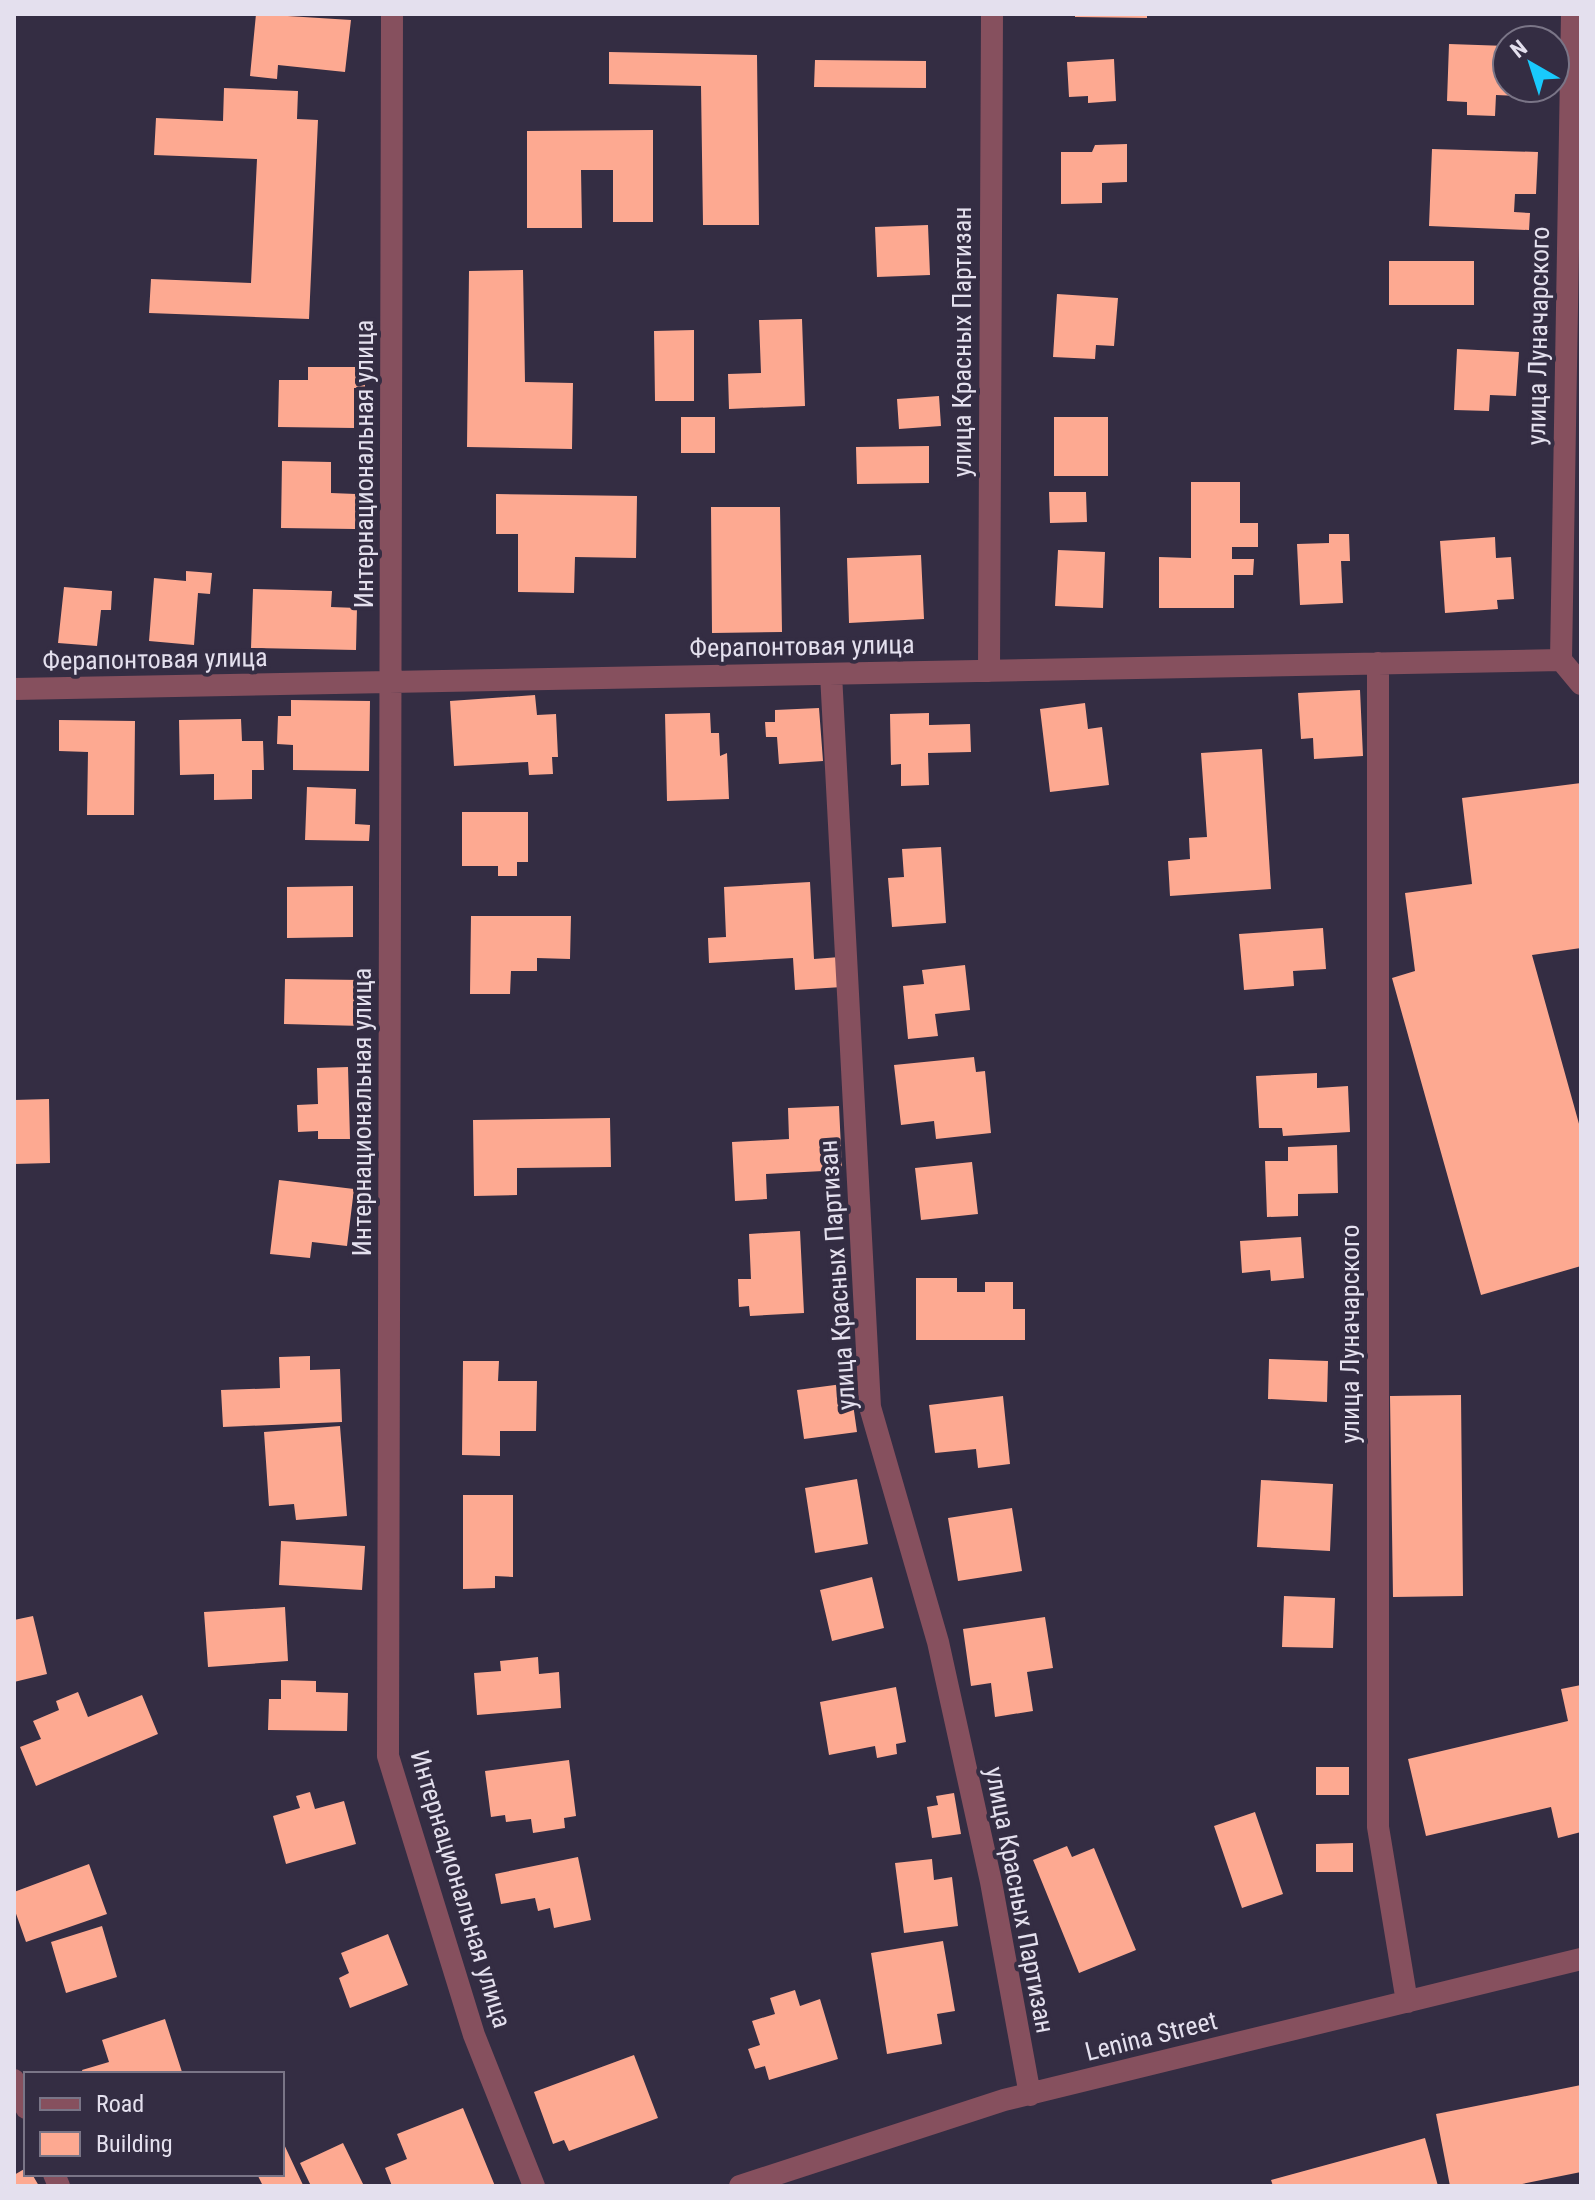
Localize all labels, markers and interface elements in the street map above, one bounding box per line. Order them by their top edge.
north arrow [1491,24,1571,104]
text: N [1506,35,1532,63]
street label: улица Красных Партизан [947,207,977,477]
street label: улица Луначарского [1521,226,1555,446]
street label: Интернациональная улица [349,320,379,608]
street label: Ферапонтовая улица [689,629,915,663]
street label: Ферапонтовая улица [42,642,268,676]
street label: Интернациональная улица [347,968,377,1256]
street label: улица Красных Партизан [813,1139,861,1411]
street label: улица Луначарского [1335,1225,1365,1443]
street label: Интернациональная улица [404,1747,518,2031]
street label: улица Красных Партизан [979,1764,1061,2036]
street label: Lenina Street [1082,2005,1220,2067]
legend [24,2072,284,2176]
text: Road [96,2090,144,2118]
text: Building [96,2130,173,2158]

